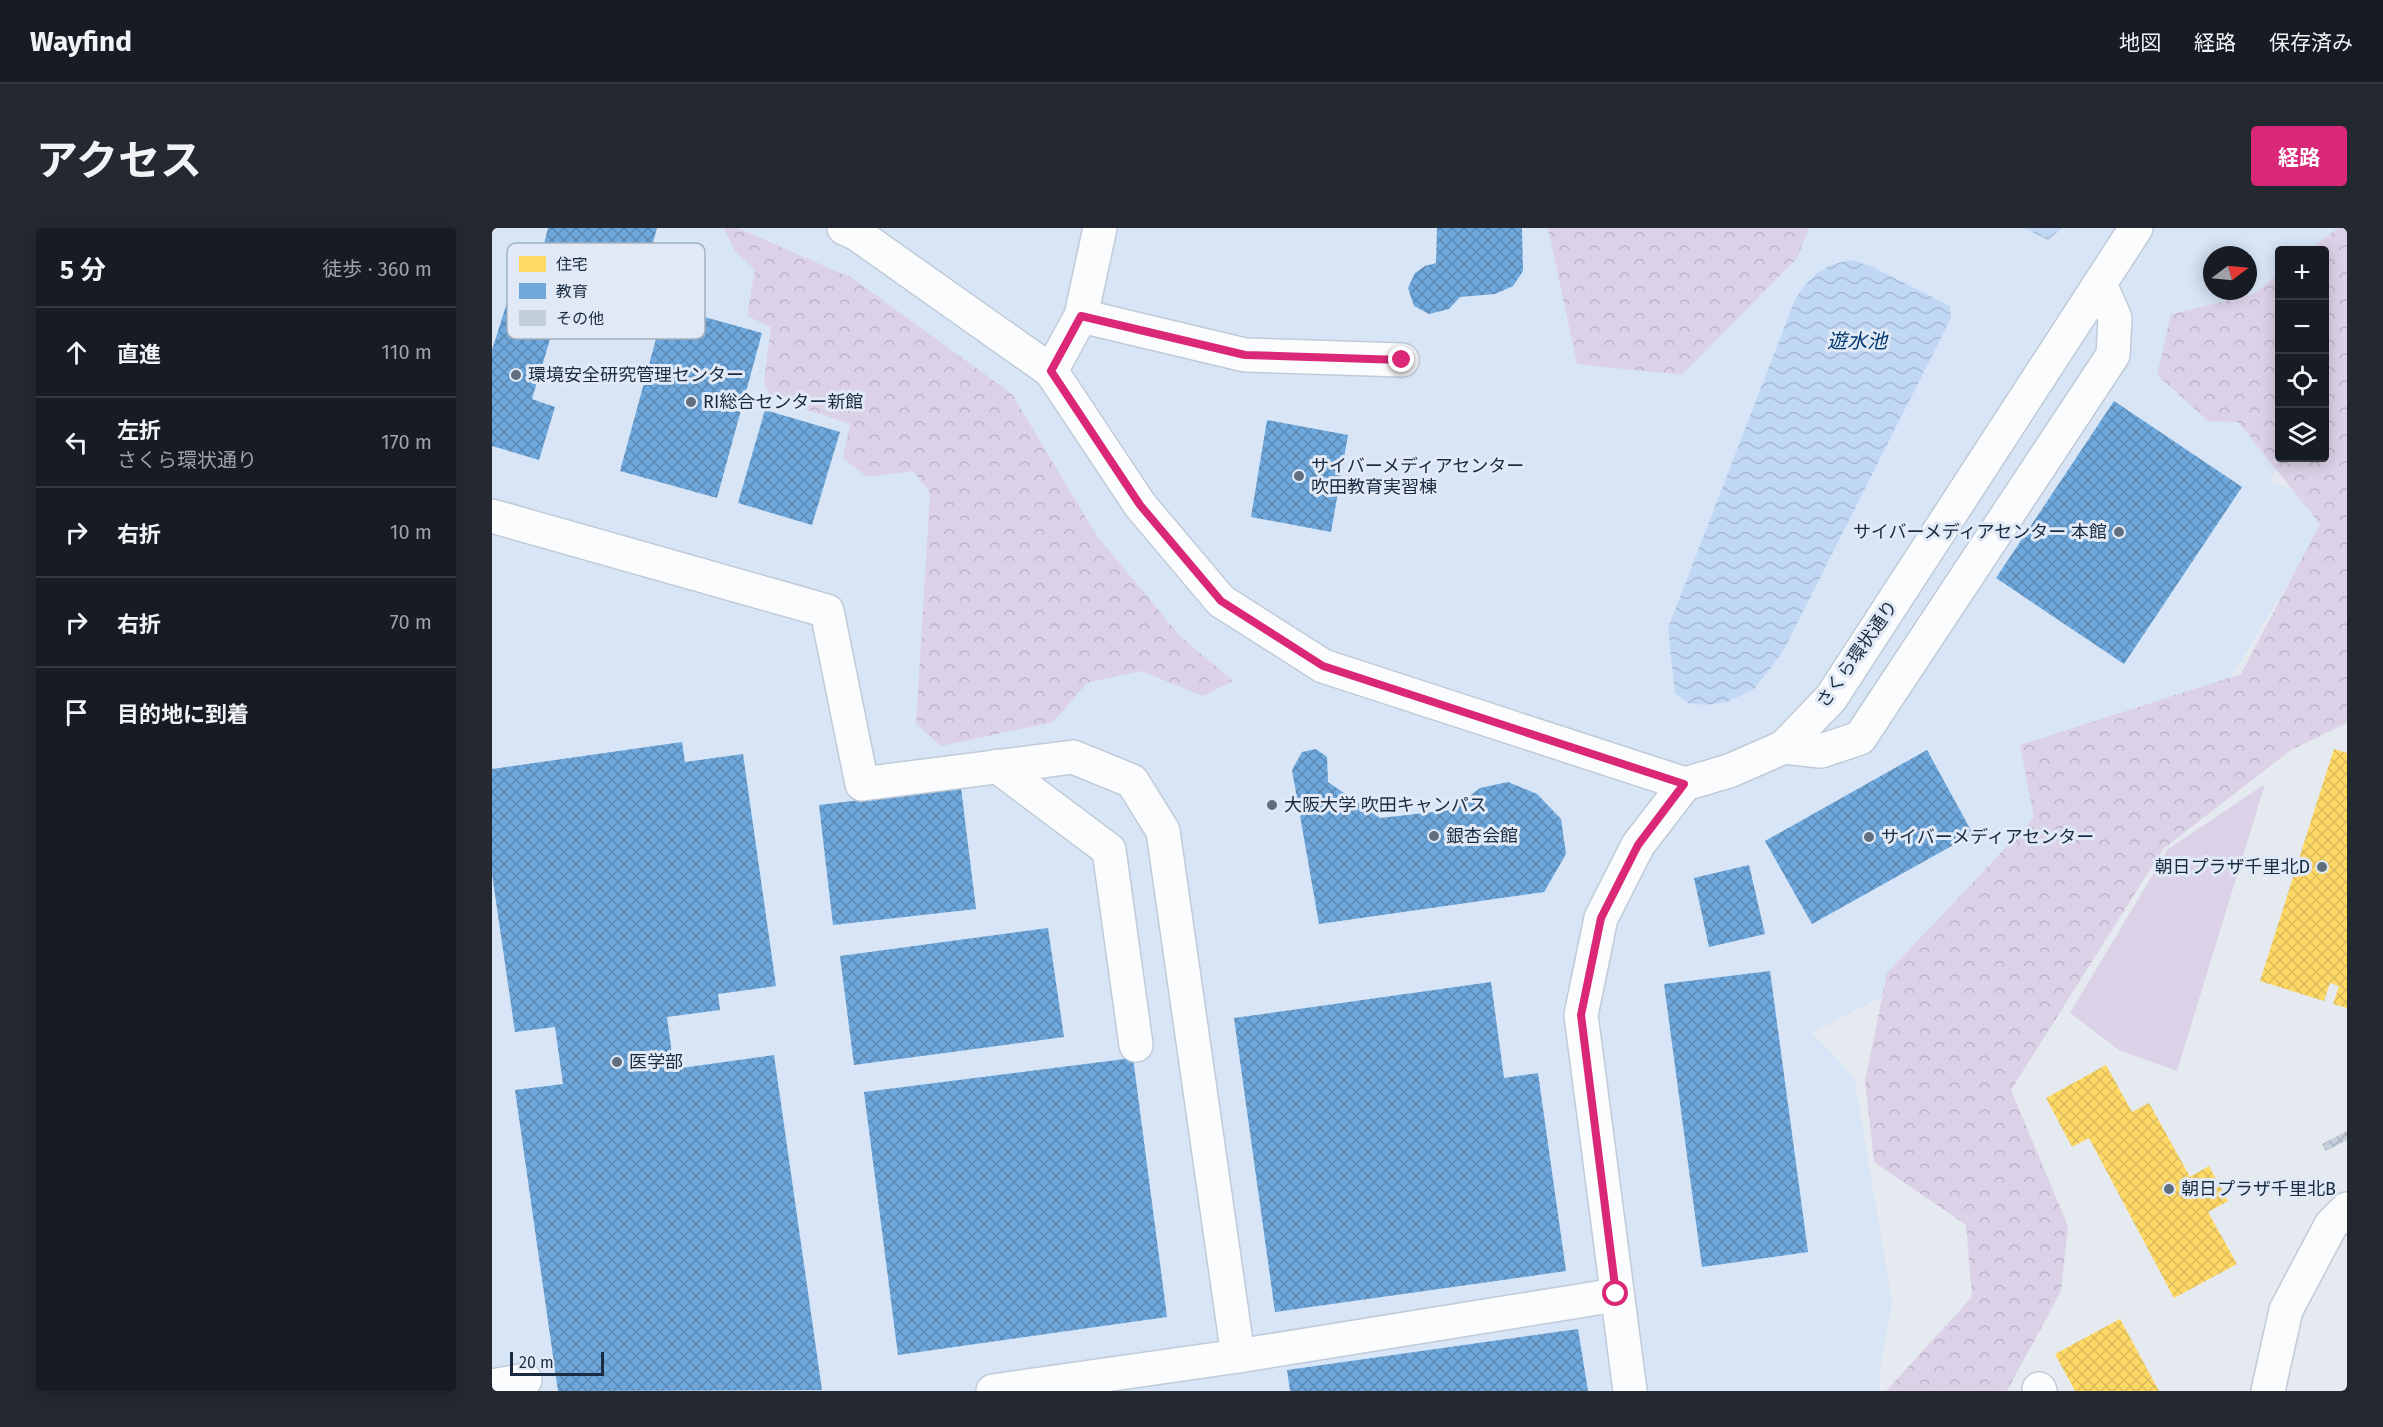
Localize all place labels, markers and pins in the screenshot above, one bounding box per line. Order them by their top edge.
place label: 環境安全研究管理センター [528,364,744,386]
marker: 環境安全研究管理センター [509,368,523,382]
place label: RI総合センター新館 [703,391,863,413]
marker: RI総合センター新館 [684,395,698,409]
place label: サイバーメディアセンター 吹田教育実習棟 [1311,455,1524,498]
marker: サイバーメディアセンター 吹田教育実習棟 [1292,469,1306,483]
place label: サイバーメディアセンター 本館 [1853,521,2107,543]
marker: サイバーメディアセンター 本館 [2112,525,2126,539]
place label: 大阪大学 吹田キャンパス [1284,794,1487,816]
marker: 大阪大学 吹田キャンパス [1265,798,1279,812]
place label: 銀杏会館 [1446,825,1518,847]
place label: サイバーメディアセンター [1881,826,2094,848]
marker: 銀杏会館 [1427,829,1441,843]
marker: サイバーメディアセンター [1862,830,1876,844]
place label: 朝日プラザ千里北D [2154,856,2310,878]
marker: 朝日プラザ千里北D [2315,860,2329,874]
place label: 医学部 [629,1051,683,1073]
marker: 医学部 [610,1055,624,1069]
place label: 朝日プラザ千里北B [2181,1178,2336,1200]
marker: 朝日プラザ千里北B [2162,1182,2176,1196]

